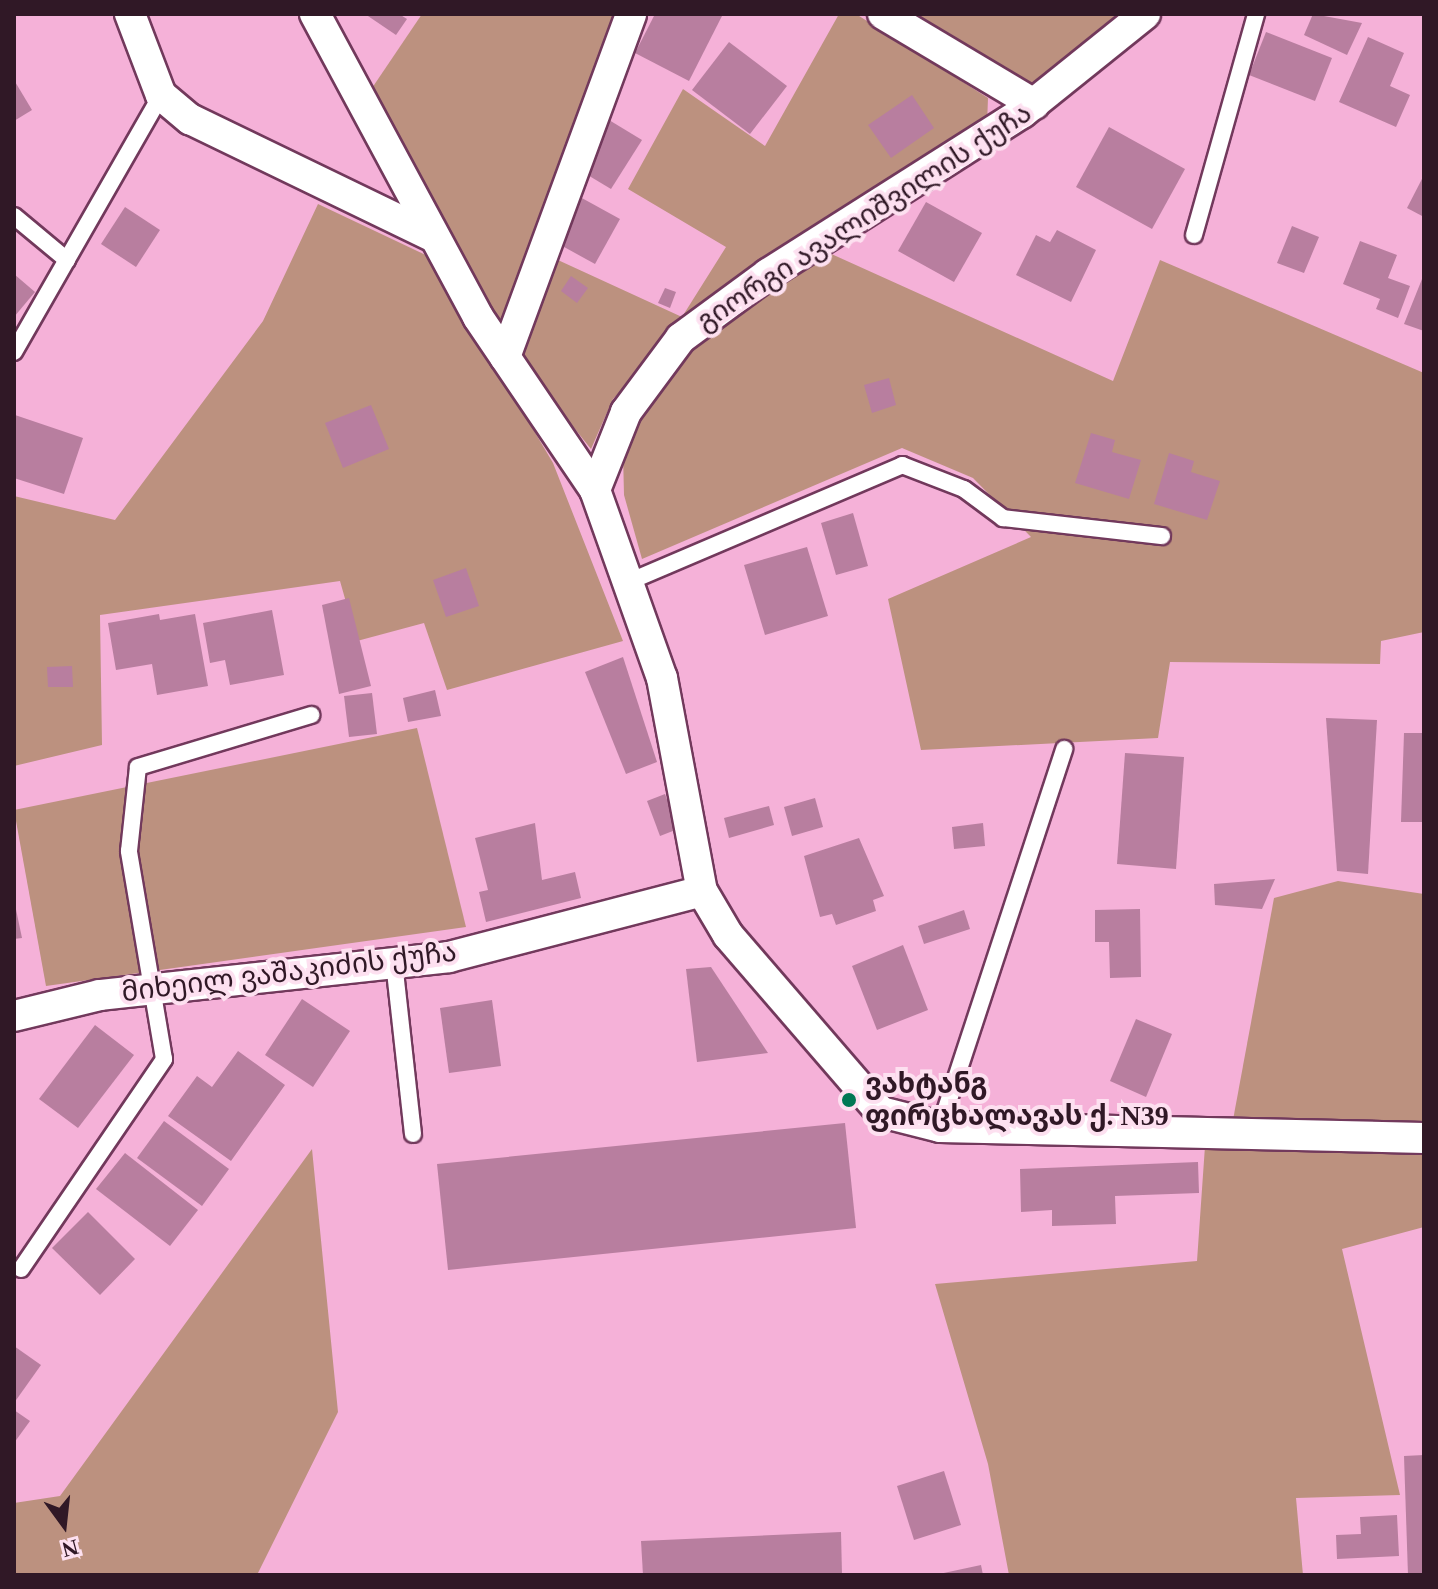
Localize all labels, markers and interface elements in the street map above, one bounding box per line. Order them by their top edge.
street label: გიორგი ავალიშვილის ქუჩა [690,96,1038,338]
street label: მიხეილ ვაშაკიძის ქუჩა [120,935,458,1009]
place label: ვახტანგ ფირცხალავას ქ. N39 [865,1067,1169,1133]
marker: ვახტანგ ფირცხალავას ქ. N39 [840,1091,858,1109]
north arrow [24,1485,104,1565]
text: N [59,1535,81,1563]

